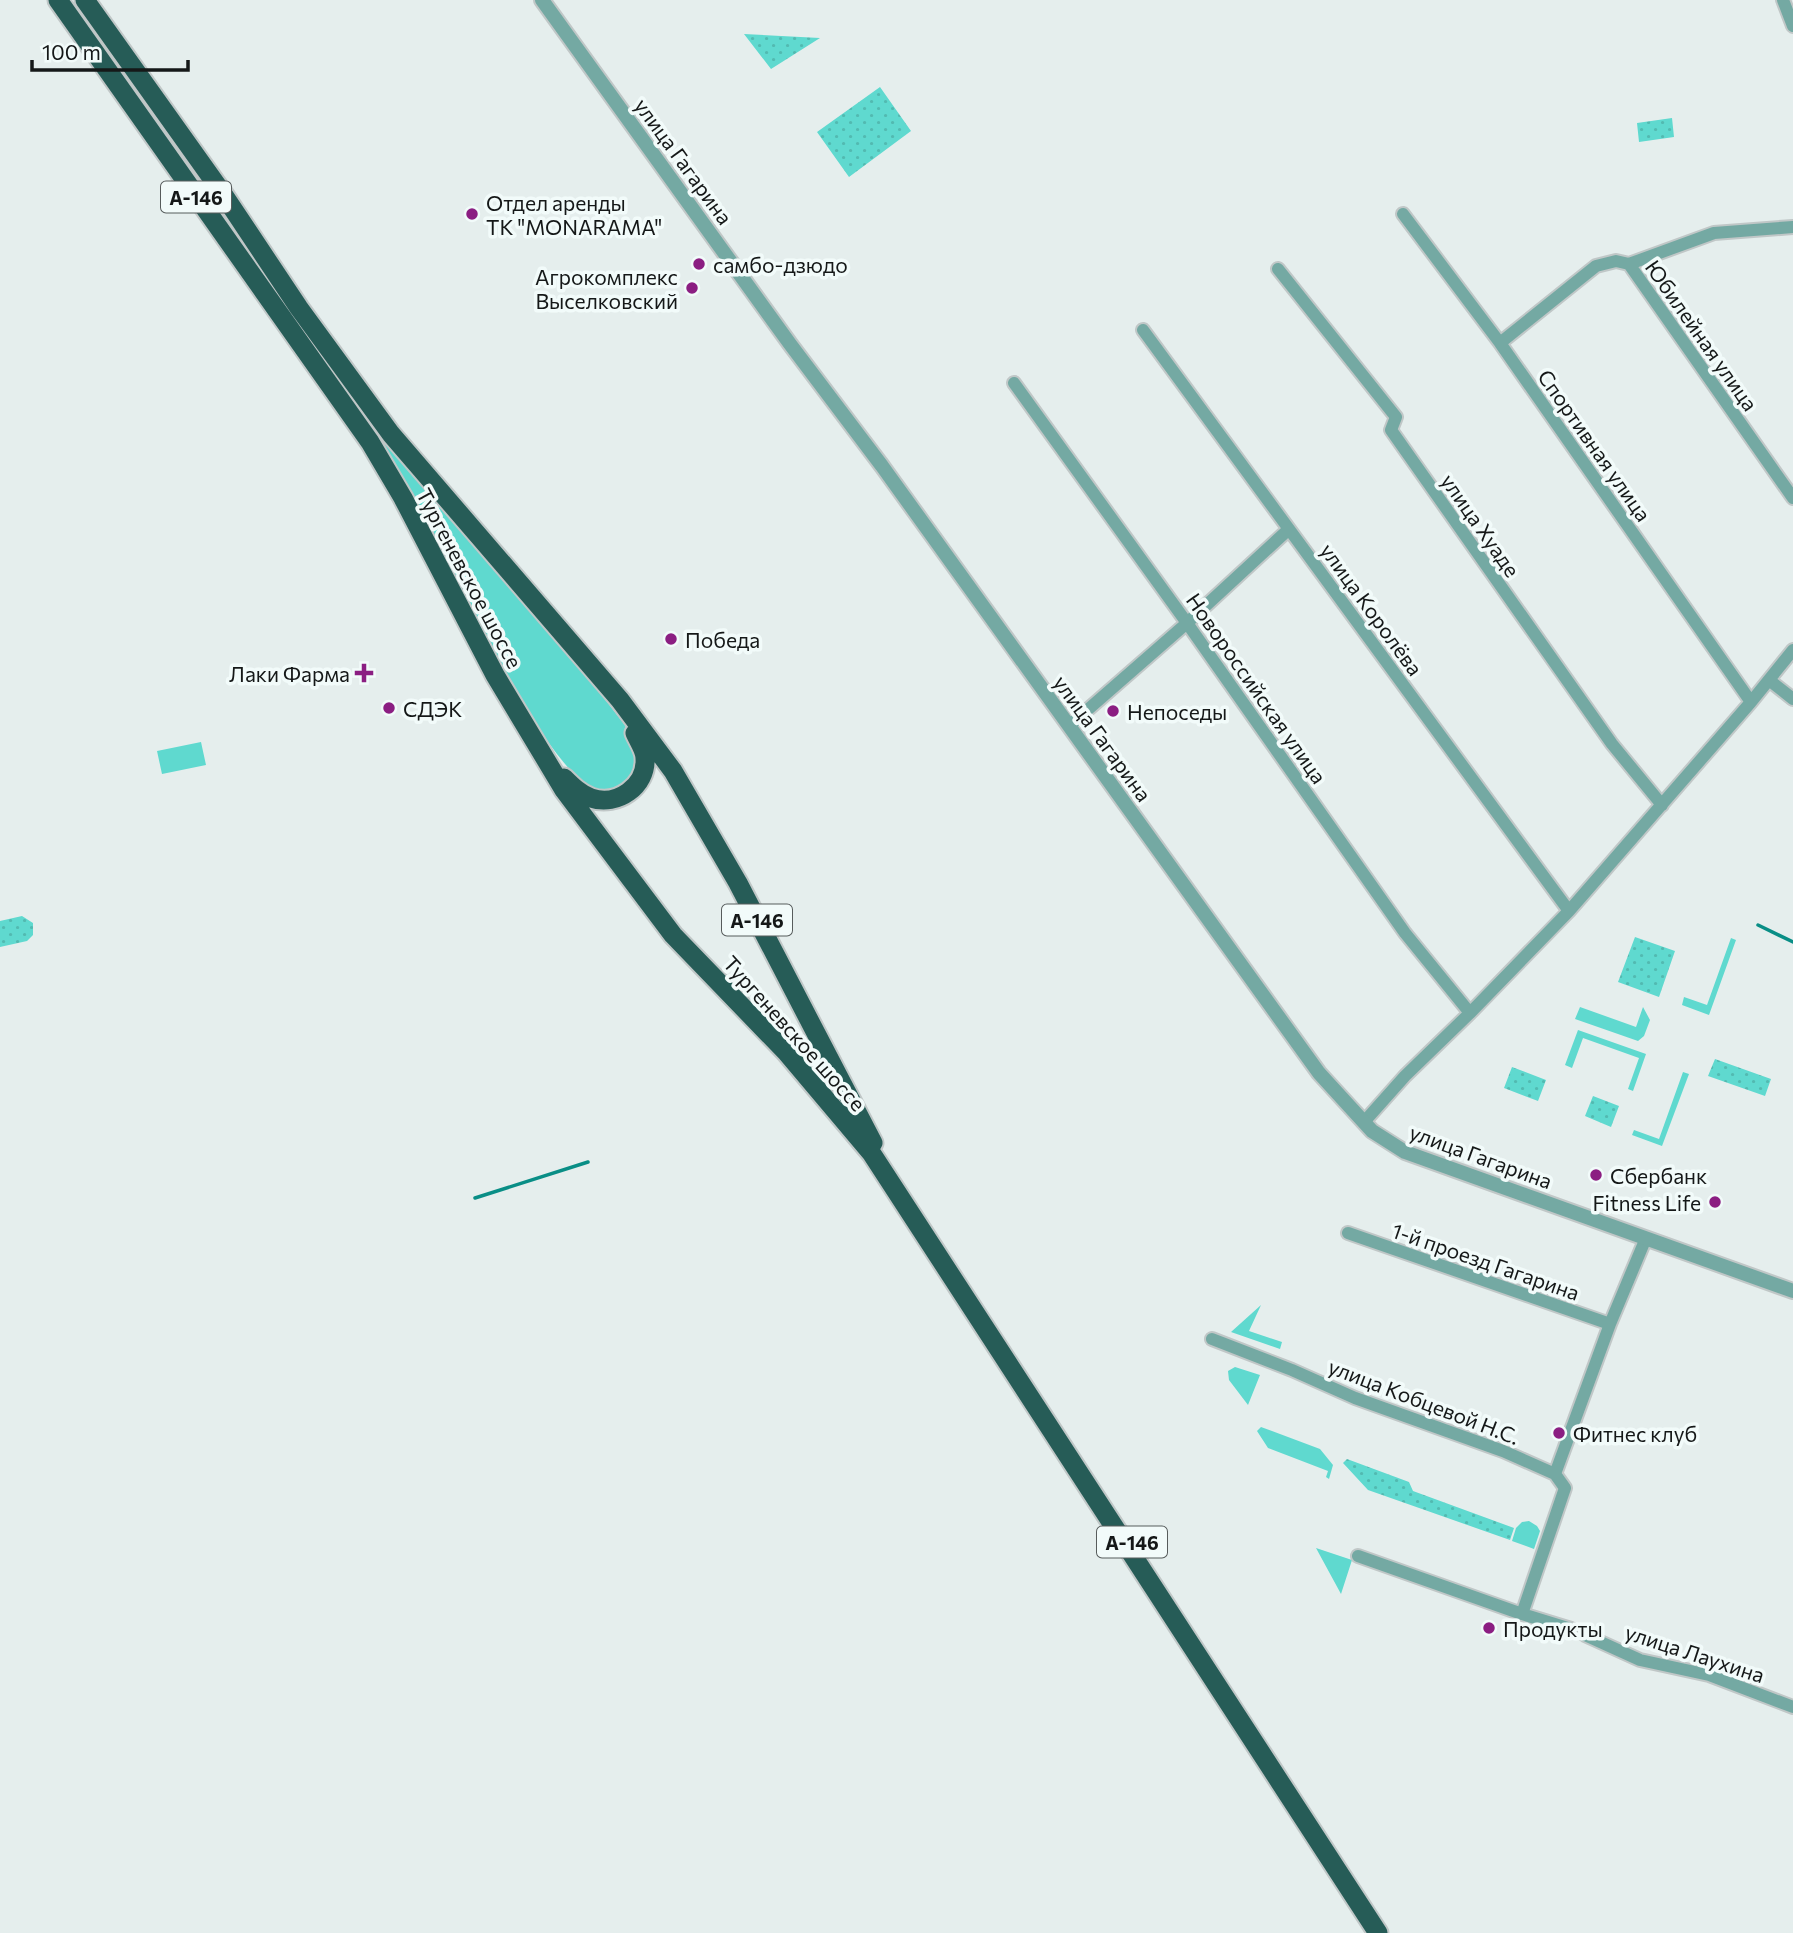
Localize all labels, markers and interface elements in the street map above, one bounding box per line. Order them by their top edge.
scale bar [32,28,187,72]
text: 100 m [42,39,101,64]
street label: улица Гагарина [630,93,738,229]
road number: А-146 [161,182,231,212]
place label: Отдел аренды ТК "MONARAMA" [486,190,662,239]
marker: Отдел аренды ТК "MONARAMA" [464,206,480,222]
place label: самбо-дзюдо [713,252,848,277]
street label: Юбилейная улица [1641,255,1763,415]
marker: самбо-дзюдо [691,256,707,272]
place label: Агрокомплекс Выселковский [535,264,678,313]
marker: Агрокомплекс Выселковский [684,280,700,296]
street label: Спортивная улица [1533,364,1657,526]
street label: улица Хуаде [1436,469,1526,581]
street label: Тургеневское шоссе [412,484,528,672]
street label: улица Королёва [1316,538,1428,680]
street label: Новороссийская улица [1182,588,1332,788]
place label: Победа [685,627,760,652]
marker: Победа [663,631,679,647]
place label: Лаки Фарма [229,661,350,686]
marker: Лаки Фарма [356,665,372,681]
street label: улица Гагарина [1049,670,1157,806]
place label: СДЭК [403,696,462,721]
place label: Непоседы [1127,699,1227,724]
marker: СДЭК [381,700,397,716]
marker: Непоседы [1105,703,1121,719]
road number: А-146 [722,904,792,936]
street label: Тургеневское шоссе [719,950,871,1116]
street label: улица Гагарина [1406,1119,1556,1193]
place label: Сбербанк [1610,1163,1707,1188]
marker: Сбербанк [1588,1167,1604,1183]
place label: Fitness Life [1592,1190,1701,1215]
marker: Fitness Life [1707,1194,1723,1210]
street label: 1-й проезд Гагарина [1389,1217,1583,1305]
street label: улица Кобцевой Н.С. [1325,1353,1523,1449]
place label: Фитнес клуб [1573,1421,1697,1446]
marker: Фитнес клуб [1551,1425,1567,1441]
road number: А-146 [1097,1526,1167,1558]
place label: Продукты [1503,1616,1603,1641]
street label: улица Лаухина [1622,1619,1768,1687]
marker: Продукты [1481,1620,1497,1636]

